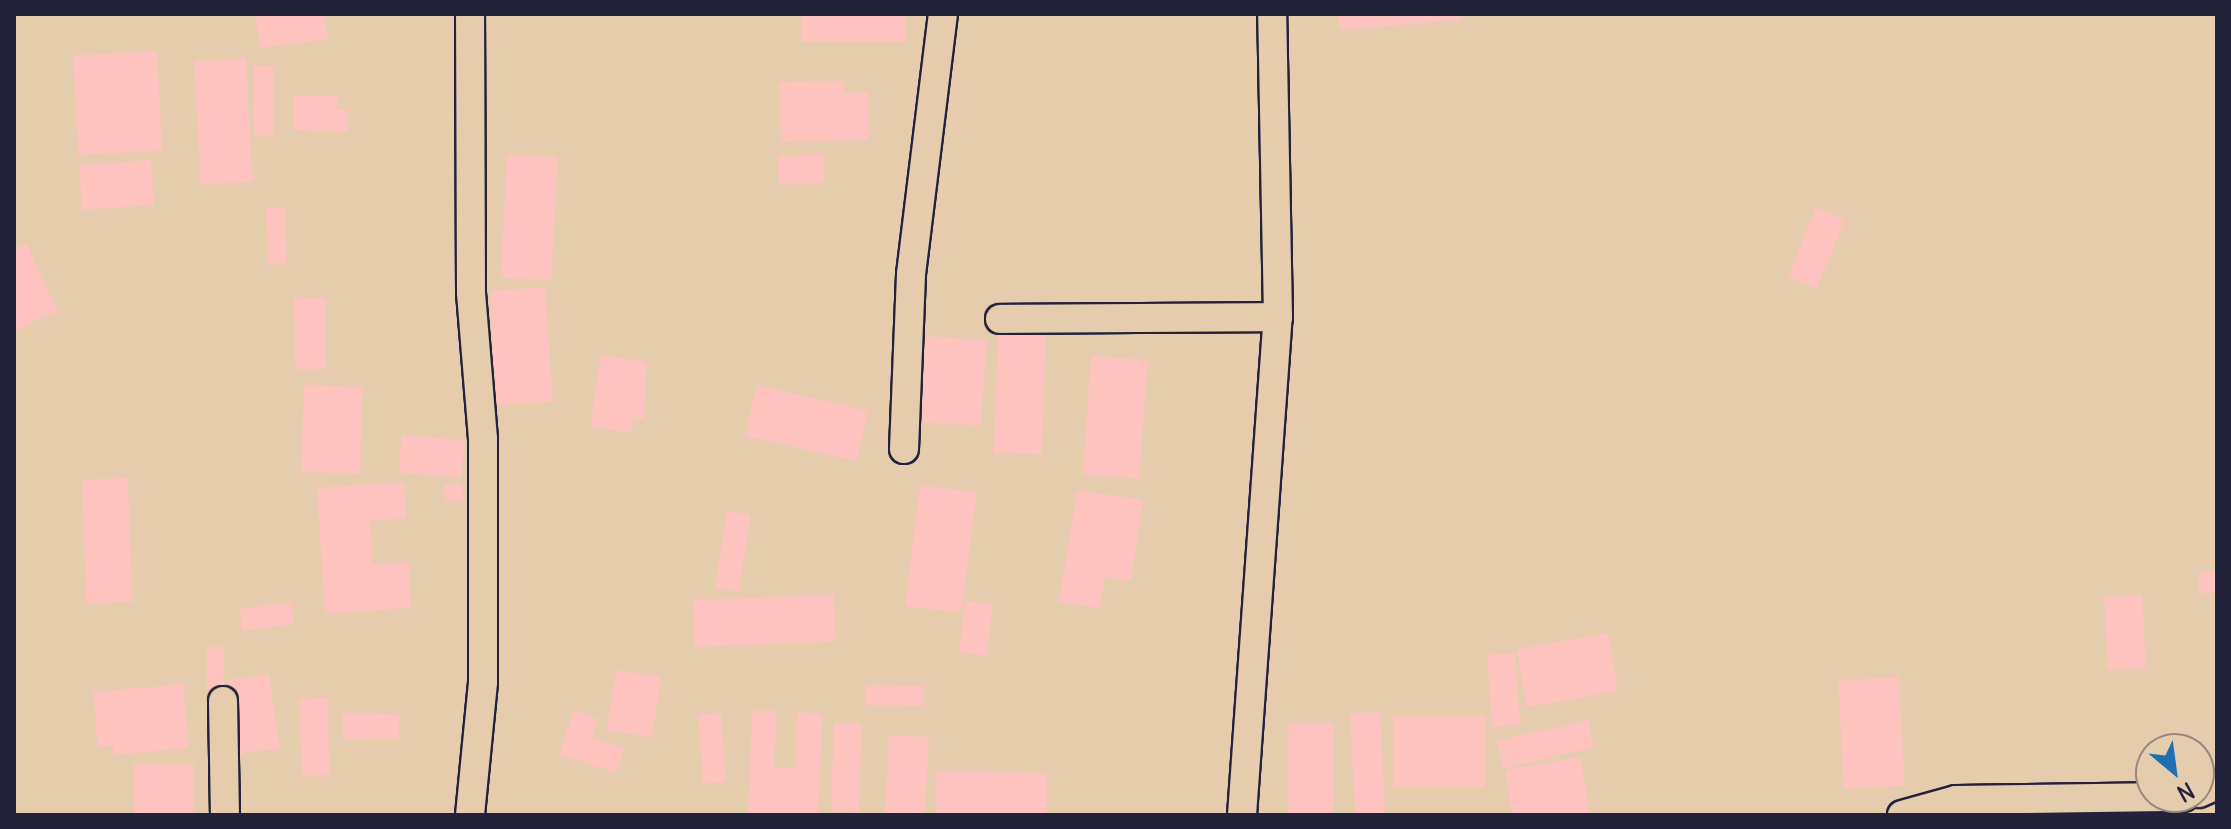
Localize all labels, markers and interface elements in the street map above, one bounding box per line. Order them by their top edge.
north arrow [2135,733,2215,813]
text: N [2172,776,2199,808]

